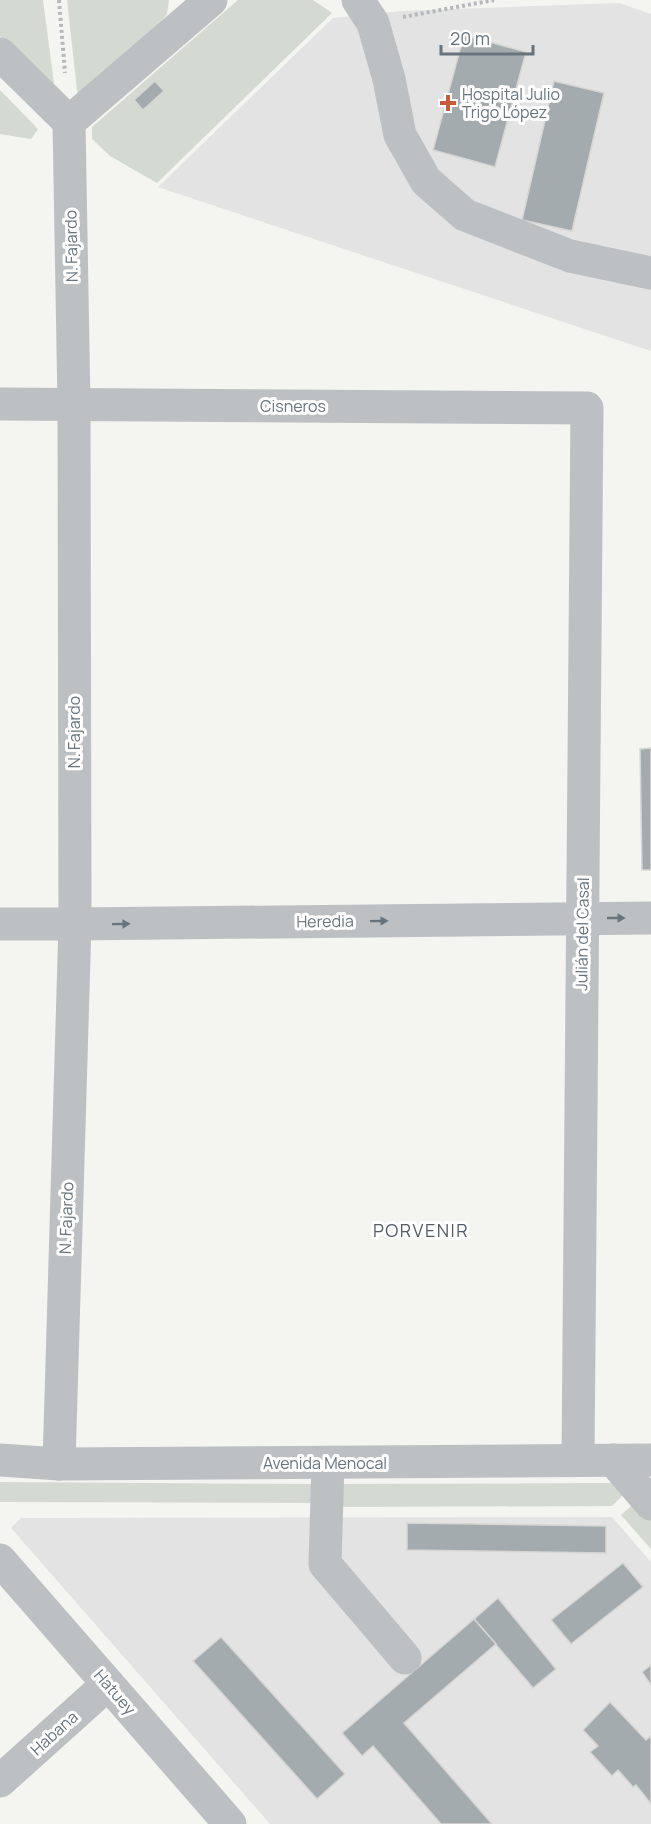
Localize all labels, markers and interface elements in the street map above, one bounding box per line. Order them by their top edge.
scale bar [441,18,532,56]
text: 20 m [450,26,490,50]
place label: Hospital Julio Trigo López [462,83,560,123]
marker: Hospital Julio Trigo López [439,94,457,112]
street label: N. Fajardo [59,210,83,282]
street label: Cisneros [260,395,326,417]
street label: N. Fajardo [63,696,85,768]
street label: Julián del Casal [570,877,594,991]
street label: Heredia [296,910,354,932]
one-way arrow [607,913,626,923]
one-way arrow [370,916,389,925]
one-way arrow [112,919,131,929]
street label: N. Fajardo [54,1181,78,1255]
district label: PORVENIR [373,1218,469,1242]
street label: Avenida Menocal [263,1452,387,1474]
street label: Hatuey [89,1665,141,1720]
street label: Habana [26,1706,82,1760]

